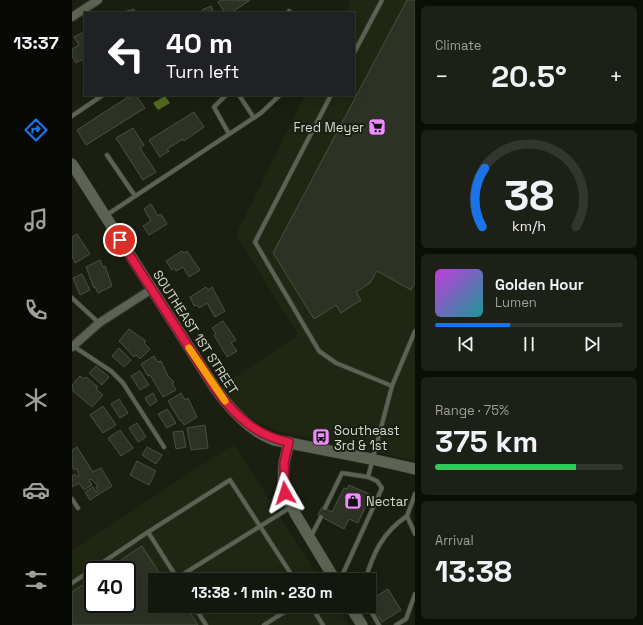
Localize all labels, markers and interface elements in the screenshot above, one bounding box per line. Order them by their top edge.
text: 40 m [166,25,233,61]
icon: left [100,28,152,80]
text: 13:37 [13,31,59,54]
text: Climate [435,37,481,54]
text: 20.5° [491,57,567,96]
text: Turn left [166,60,239,83]
text: − [435,62,449,90]
text: + [609,62,623,90]
icon: directions [22,116,50,144]
supermarket icon: Fred Meyer [367,117,387,137]
place label: Fred Meyer [293,119,364,136]
text: 38 [504,168,554,221]
icon: music [22,206,50,234]
text: km/h [512,216,546,234]
pin [103,223,137,257]
icon: arrive [109,229,131,251]
street label: SOUTHEAST 1ST STREET [149,267,242,398]
text: Golden Hour [495,275,584,294]
text: Lumen [495,294,537,311]
icon: phone [22,296,50,324]
icon: previous [455,333,477,355]
icon: pause [518,333,540,355]
icon: next [581,333,603,355]
icon: climate [22,386,50,414]
text: Range · 75% [435,402,509,419]
place label: Southeast 3rd & 1st [334,422,400,454]
text: 375 km [435,422,538,461]
bus stop icon: Southeast 3rd & 1st [311,427,331,447]
position arrow [264,472,306,514]
icon: car [22,476,50,504]
shop icon: Nectar [343,491,363,511]
place label: Nectar [366,493,408,510]
text: Arrival [435,532,474,549]
text: 13:38 [435,552,512,591]
speed limit sign: 40 [84,561,136,613]
icon: filters [22,566,50,594]
text: 13:38 · 1 min · 230 m [191,583,333,602]

